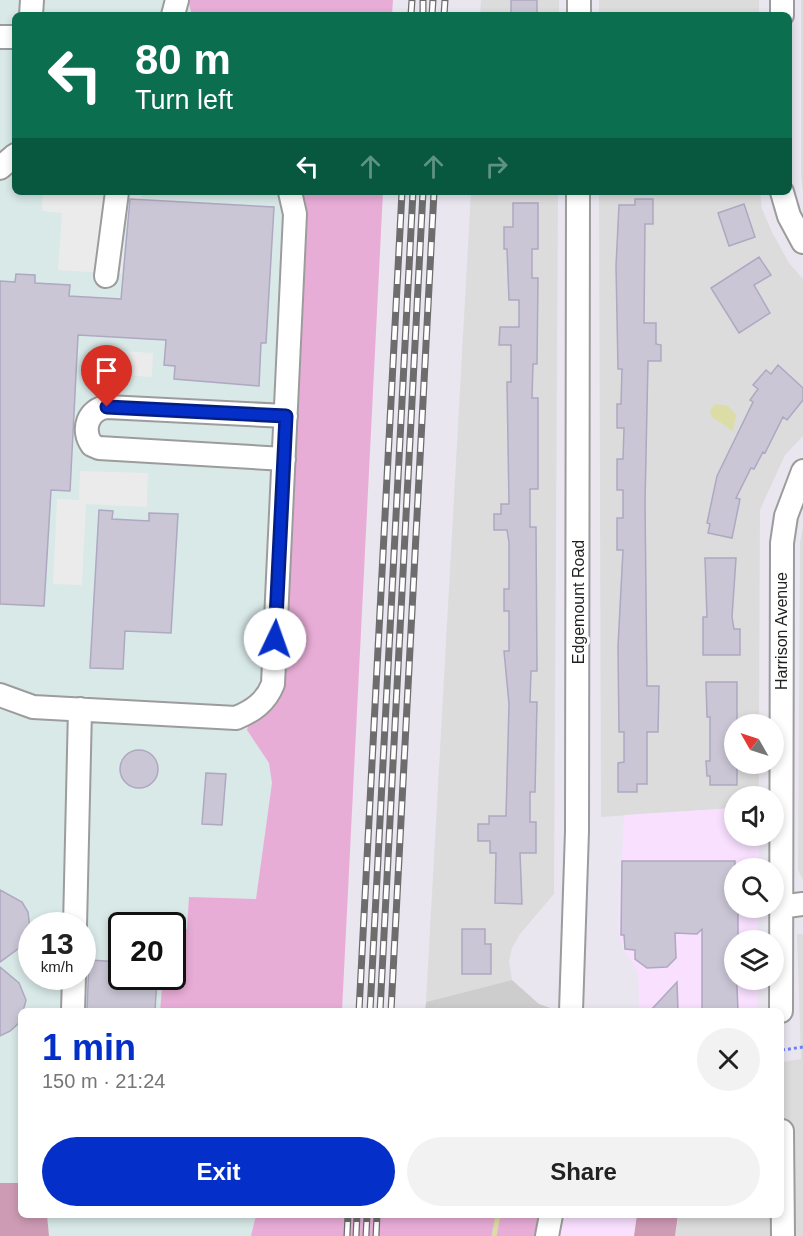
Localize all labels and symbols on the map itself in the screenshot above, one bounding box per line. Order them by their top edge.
pin [81,345,132,407]
street label: Edgemount Road [570,540,587,664]
street label: Harrison Avenue [773,572,790,690]
position arrow [243,607,307,671]
north arrow [724,714,784,774]
speed limit sign: 20 [108,912,186,990]

